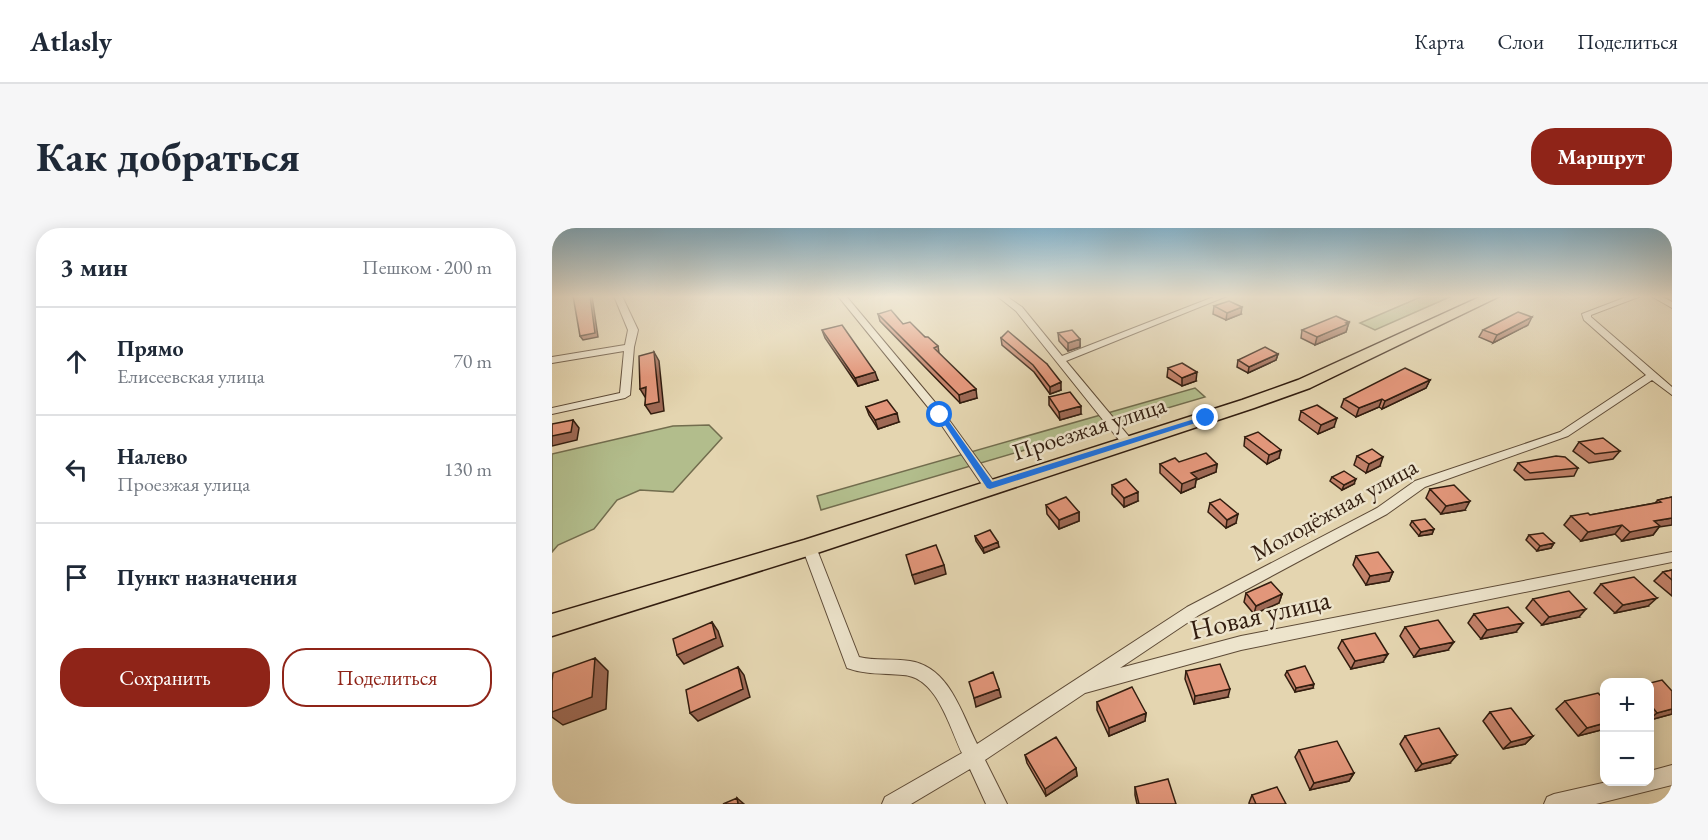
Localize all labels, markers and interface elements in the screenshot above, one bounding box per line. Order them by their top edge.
text: Atlasly [30,23,112,59]
text: Карта [1414,28,1464,55]
text: Слои [1497,28,1544,55]
text: Поделиться [1577,28,1678,55]
button: Маршрут [1531,128,1672,185]
text: Как добраться [36,129,300,184]
text: 3 мин [60,250,128,284]
text: Пешком · 200 m [362,254,492,280]
text: Прямо [117,334,184,363]
icon: ahead [60,345,93,378]
text: 70 m [453,348,492,374]
text: Елисеевская улица [117,363,265,389]
street label: Проезжая улица [1008,388,1170,467]
route start [926,401,952,427]
route end [1192,404,1218,430]
text: Налево [117,442,187,471]
street label: Молодёжная улица [1245,450,1423,568]
icon: left [60,453,93,486]
text: 130 m [444,456,492,482]
text: Проезжая улица [117,471,250,497]
icon: arrive [60,561,93,594]
text: Пункт назначения [117,563,297,592]
street label: Новая улица [1186,580,1335,648]
button: Сохранить [60,648,270,707]
button: Поделиться [282,648,492,707]
map controls [1600,678,1654,786]
button: + [1600,678,1654,732]
button: − [1600,732,1654,786]

